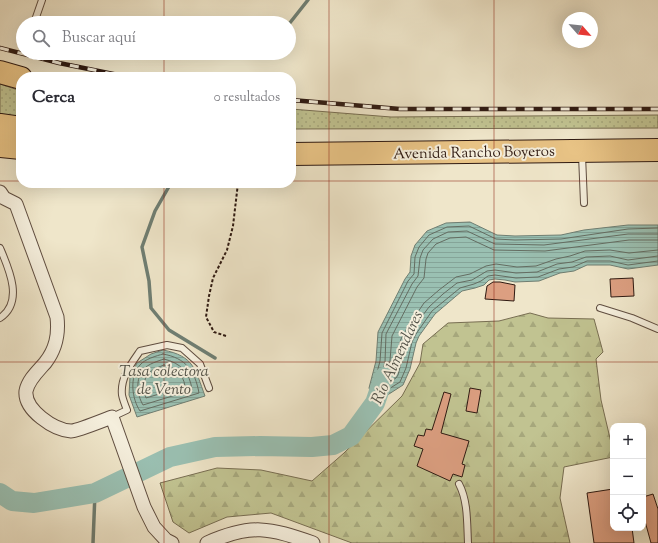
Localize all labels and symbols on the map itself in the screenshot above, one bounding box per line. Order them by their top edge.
north arrow [562,12,598,48]
street label: Avenida Rancho Boyeros [393,142,555,165]
water label: Río Almendares [367,308,430,408]
water label: Tasa colectora de Vento [119,361,209,402]

